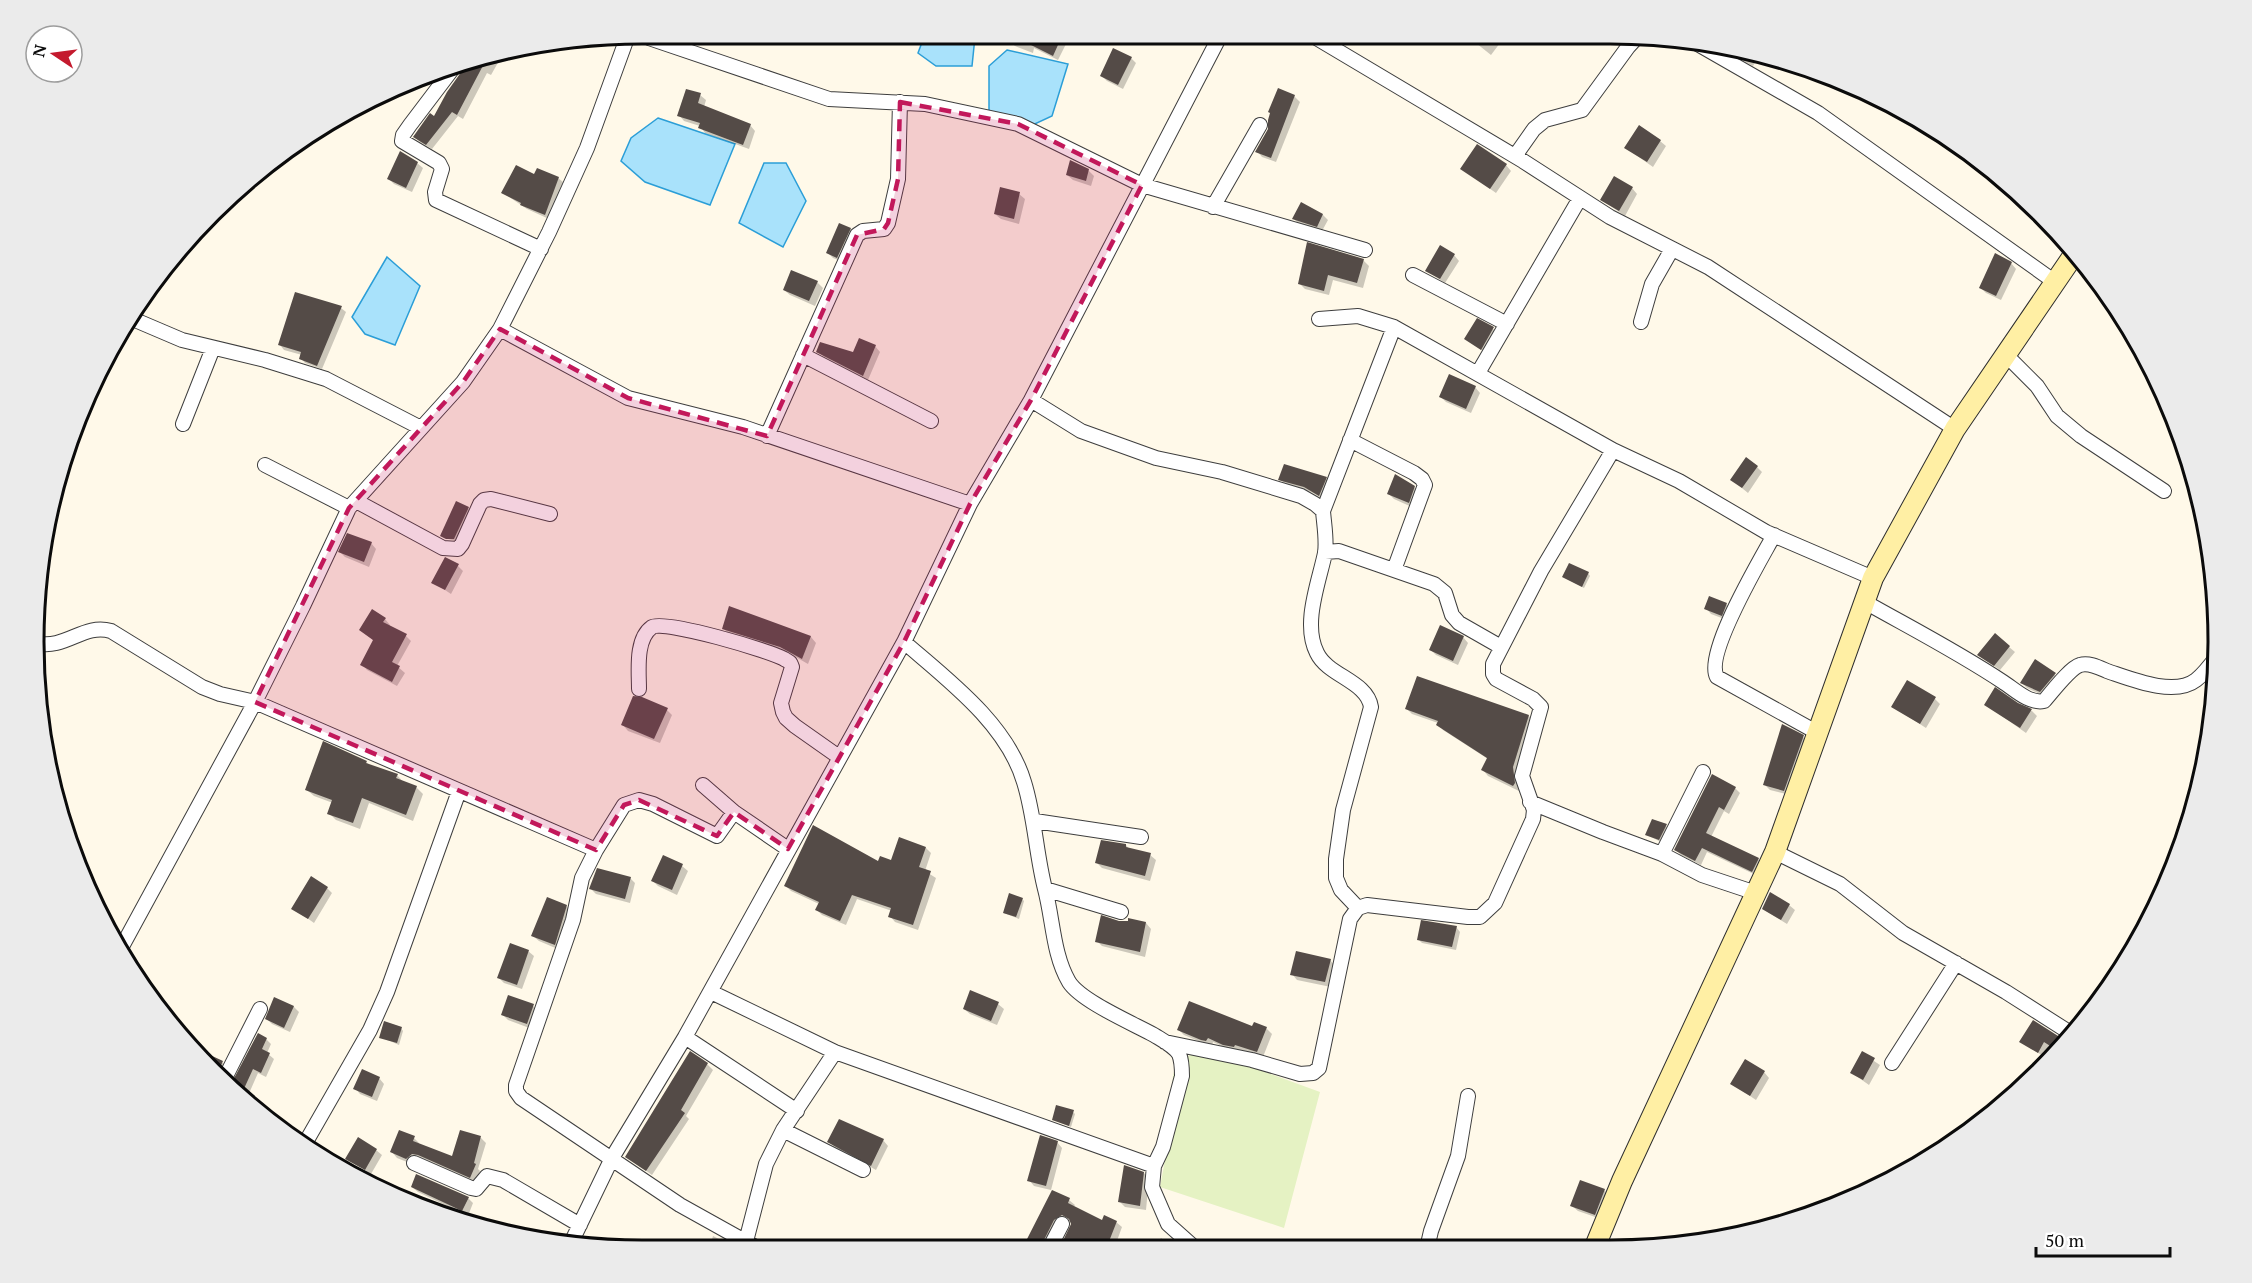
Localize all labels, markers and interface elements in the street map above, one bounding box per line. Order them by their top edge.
north arrow [24,24,84,84]
text: N [27,42,51,59]
scale bar [2036,1220,2170,1258]
text: 50 m [2045,1228,2085,1252]

